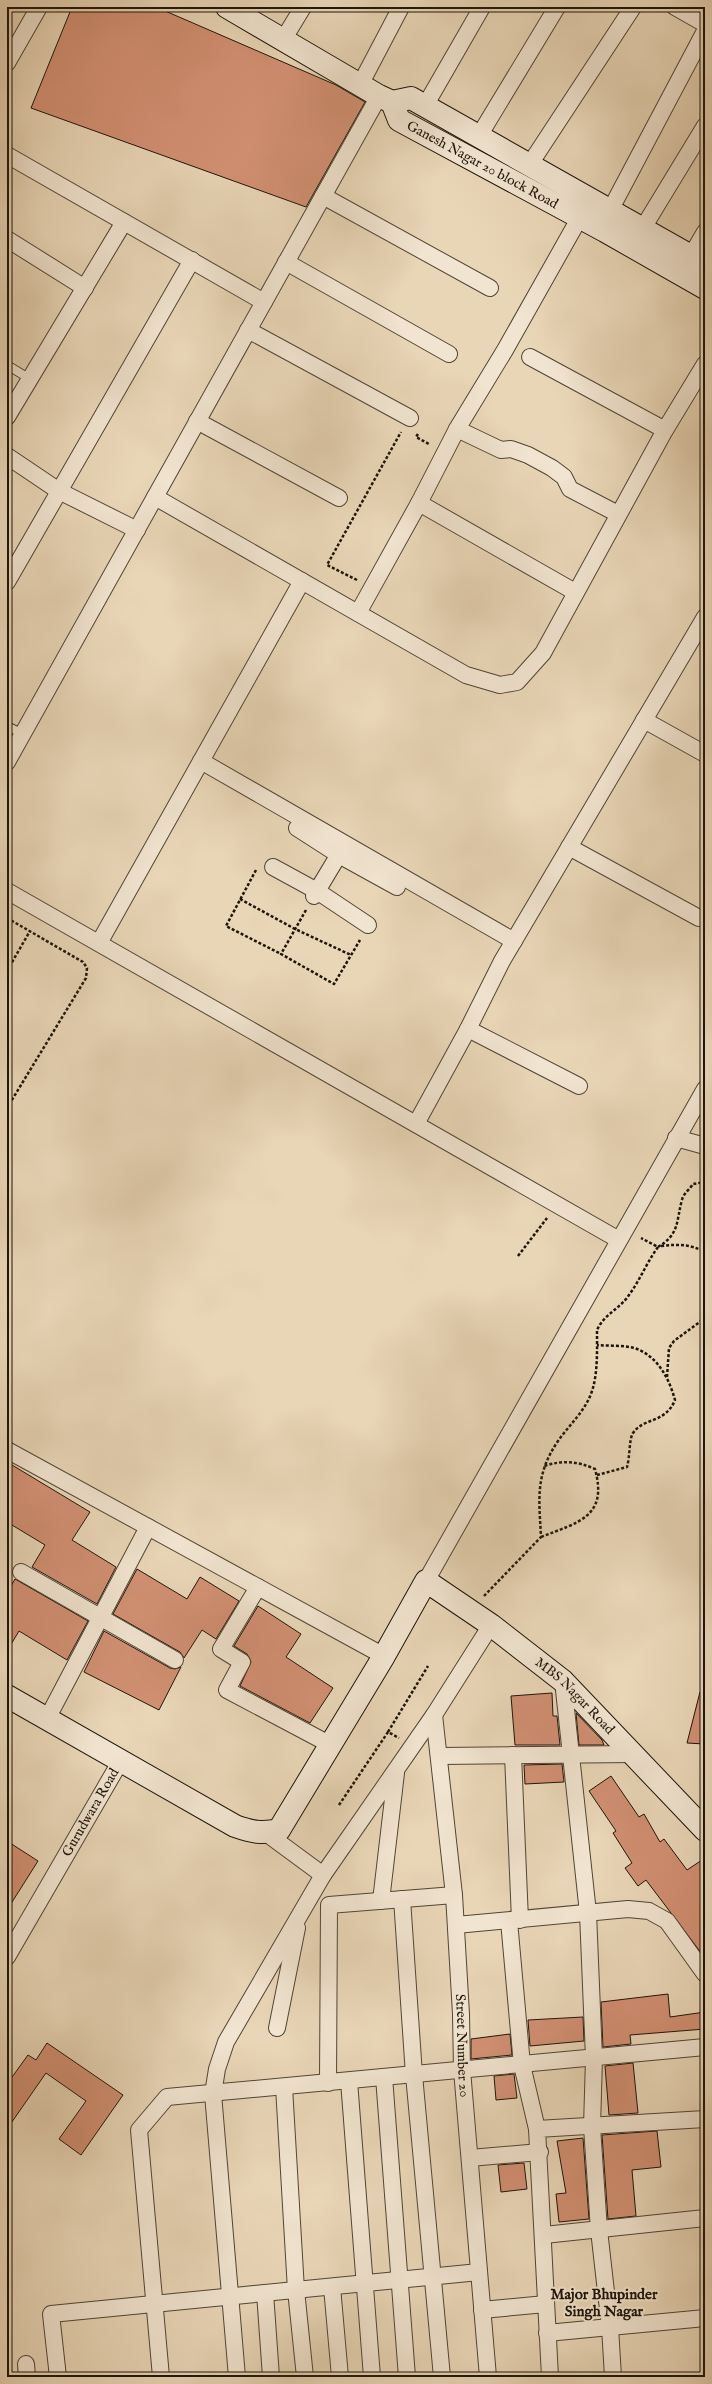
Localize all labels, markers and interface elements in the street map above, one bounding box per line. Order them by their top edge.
street label: Ganesh Nagar 20 block Road [403,117,562,213]
street label: MBS Nagar Road [531,1653,619,1739]
street label: Gurudwara Road [58,1765,124,1860]
street label: Street Number 20 [451,1994,473,2098]
district label: Major Bhupinder Singh Nagar [550,2285,658,2321]

